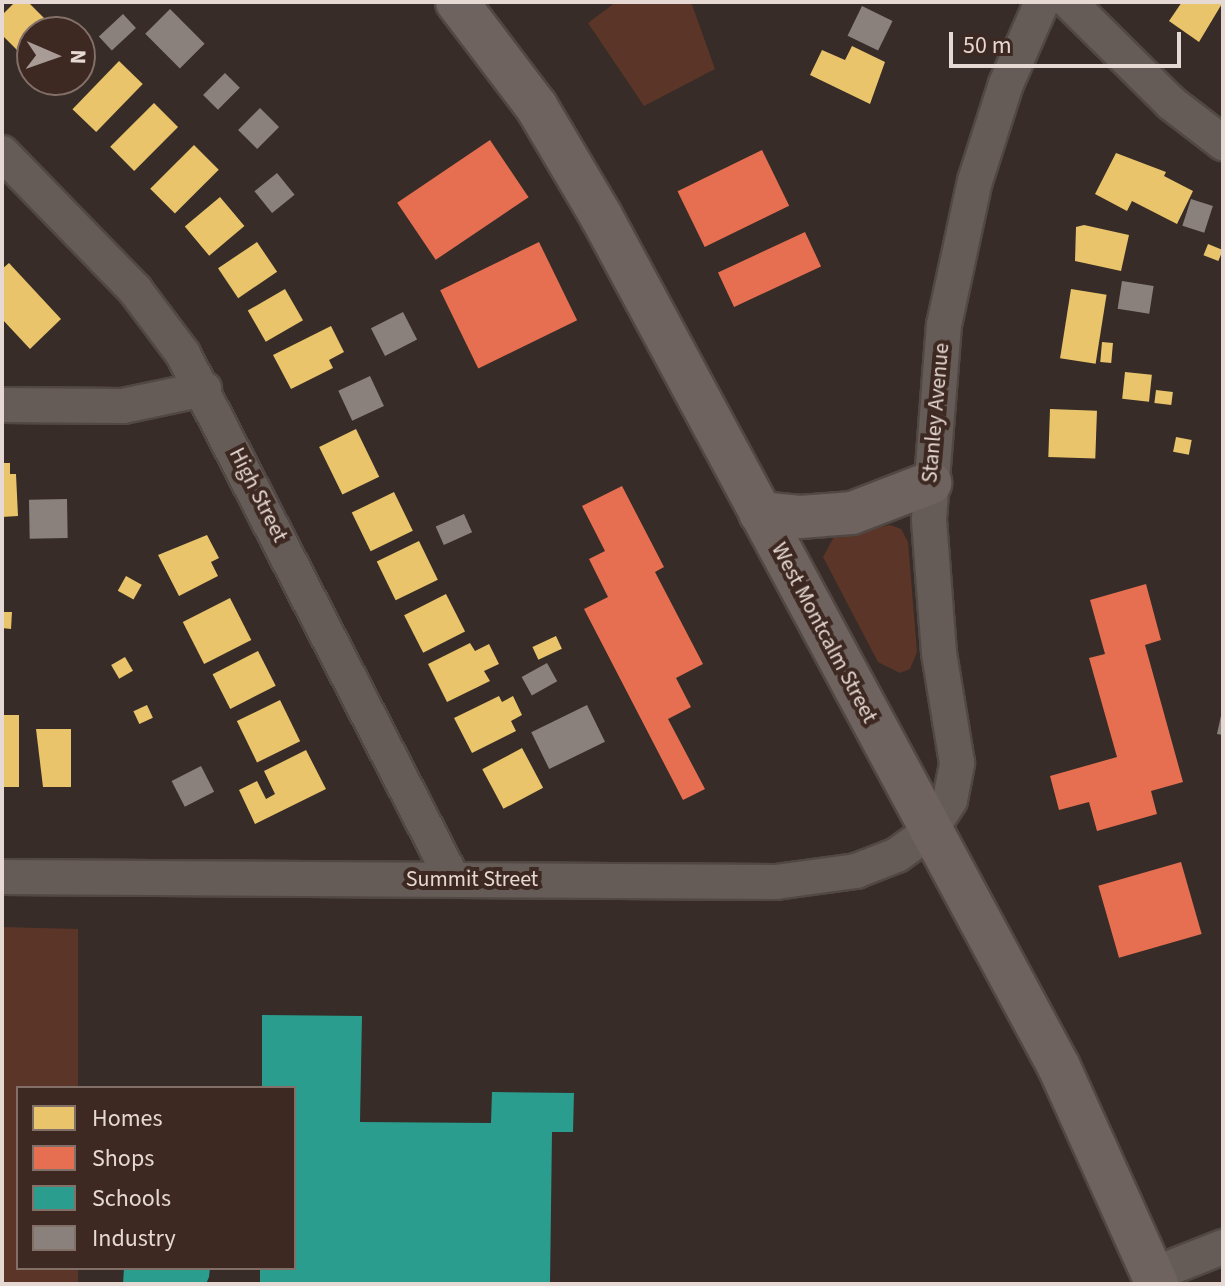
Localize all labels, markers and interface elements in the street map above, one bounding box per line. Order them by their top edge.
north arrow [16,16,96,96]
scale bar [953,16,1185,66]
text: 50 m [963,28,1012,63]
text: N [62,49,94,65]
street label: Stanley Avenue [917,342,955,484]
street label: High Street [223,443,293,547]
street label: West Montcalm Street [765,538,883,728]
street label: Summit Street [406,867,538,893]
legend [16,1086,296,1270]
text: Homes [92,1101,163,1136]
text: Shops [92,1141,154,1176]
text: Schools [92,1181,171,1216]
text: Industry [92,1221,176,1256]

